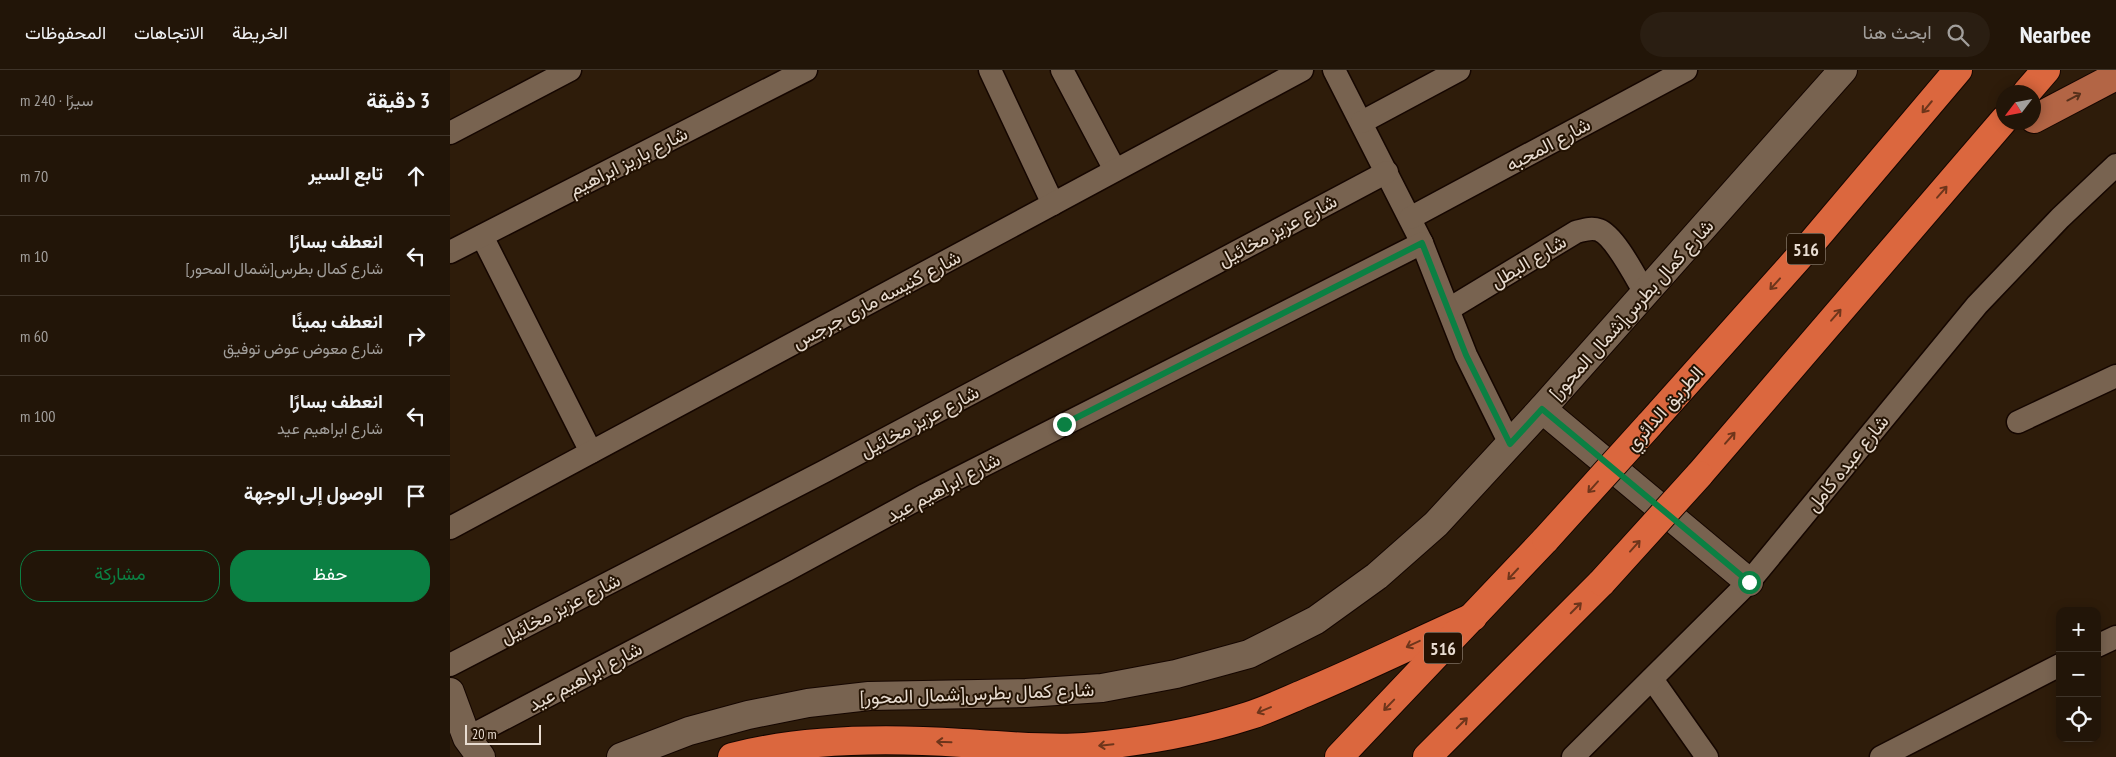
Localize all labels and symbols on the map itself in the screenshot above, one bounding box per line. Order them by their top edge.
north arrow [1996,85,2041,130]
one-way arrow [2067,92,2082,102]
one-way arrow [1921,100,1932,113]
street label: شارع المحبه [1502,112,1595,177]
street label: شارع باريز ابراهيم [565,121,692,202]
one-way arrow [1937,186,1948,199]
street label: شارع عزيز مخائيل [1213,189,1341,272]
street label: شارع كمال بطرس[شمال المحور] [1544,214,1719,405]
street label: شارع البطل [1486,229,1571,294]
road number: 516 [1787,233,1825,264]
street label: شارع كنيسه مارى جرجس [787,244,965,355]
one-way arrow [1769,277,1781,290]
one-way arrow [1831,309,1842,322]
street label: الطريق الدائري [1620,361,1711,458]
street label: شارع عزيز مخائيل [855,380,983,463]
street label: شارع عبده كامل [1801,410,1894,517]
route end [1053,413,1076,436]
one-way arrow [1725,432,1736,445]
street label: شارع ابراهيم عيد [882,447,1005,528]
one-way arrow [1587,481,1599,494]
one-way arrow [1629,539,1641,552]
street label: شارع عزيز مخائيل [496,567,625,649]
one-way arrow [1507,568,1519,581]
route start [1738,571,1761,594]
one-way arrow [1570,602,1583,614]
road number: 516 [1424,632,1462,664]
street label: شارع ابراهيم عيد [524,636,647,717]
one-way arrow [1406,640,1421,650]
street label: شارع كمال بطرس[شمال المحور] [859,677,1095,710]
one-way arrow [1383,698,1395,711]
one-way arrow [1257,706,1272,715]
one-way arrow [1455,717,1467,729]
scale bar [465,722,541,745]
one-way arrow [937,737,953,747]
one-way arrow [1099,740,1115,749]

